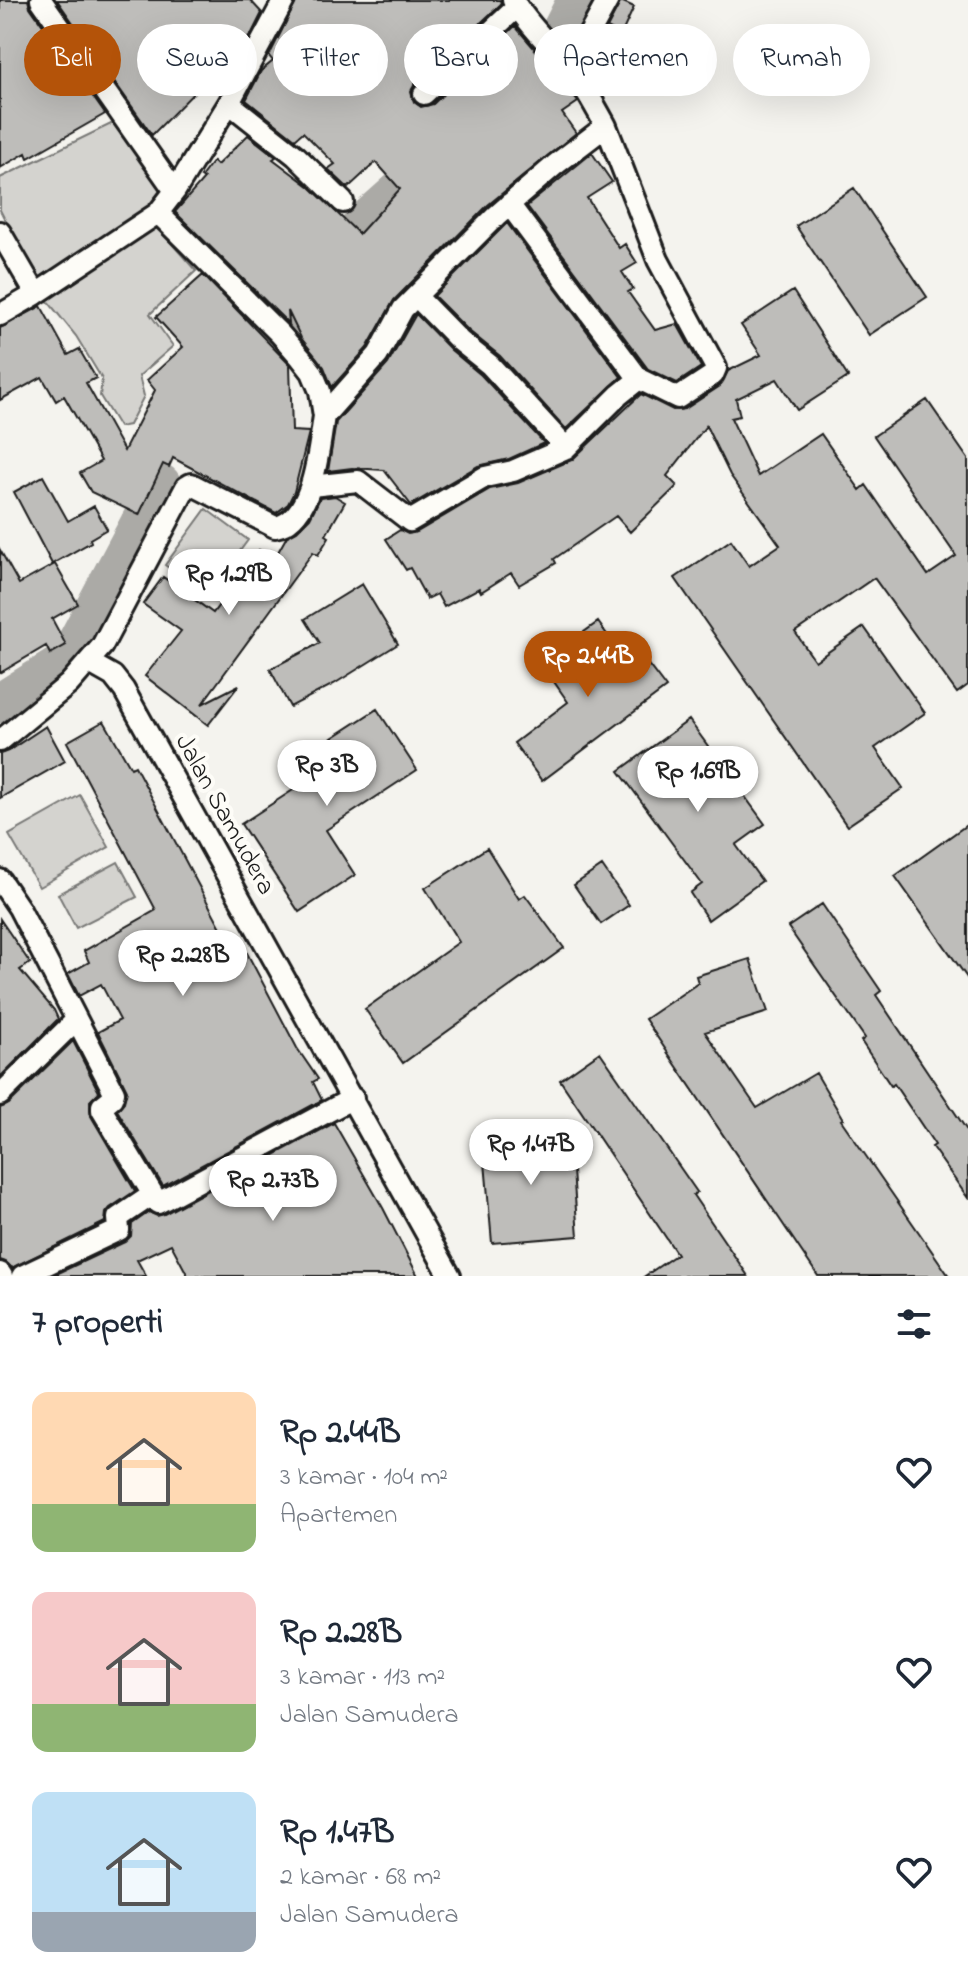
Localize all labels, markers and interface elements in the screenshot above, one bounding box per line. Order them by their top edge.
chip: Beli [24,24,121,96]
chip: Sewa [137,24,257,96]
chip: Filter [273,24,388,96]
chip: Baru [404,24,518,96]
chip: Apartemen [534,24,717,96]
chip: Rumah [733,24,870,96]
pin: Rp 1.29B [146,549,312,617]
text: Rp 1.29B [186,556,272,594]
pin: Rp 2.44B [505,631,671,699]
text: Rp 2.44B [542,638,634,676]
street label: Jalan Samudera [164,728,284,902]
pin: Rp 3B [271,740,383,808]
pin: Rp 1.69B [615,746,781,814]
text: Rp 3B [295,747,359,785]
text: Rp 1.69B [655,753,741,791]
pin: Rp 2.28B [100,930,266,998]
text: Rp 2.28B [136,937,230,975]
pin: Rp 1.47B [448,1119,614,1187]
text: Rp 1.47B [487,1126,575,1164]
pin: Rp 2.73B [190,1155,356,1223]
text: Rp 2.73B [227,1162,319,1200]
text: 7 properti [32,1299,163,1349]
icon: filters [892,1302,936,1346]
text: Rp 2.44B [280,1409,401,1459]
icon: home [96,1424,192,1520]
icon: heart [892,1450,936,1494]
text: 3 kamar · 104 m² [280,1459,448,1497]
text: Apartemen [280,1497,397,1535]
text: Rp 2.28B [280,1609,402,1659]
icon: home [96,1624,192,1720]
icon: heart [892,1650,936,1694]
text: 3 kamar · 113 m² [280,1659,445,1697]
text: Jalan Samudera [280,1697,459,1735]
text: Rp 1.47B [280,1809,394,1859]
icon: home [96,1824,192,1920]
icon: heart [892,1850,936,1894]
text: 2 kamar · 68 m² [280,1859,441,1897]
text: Jalan Samudera [280,1897,459,1935]

